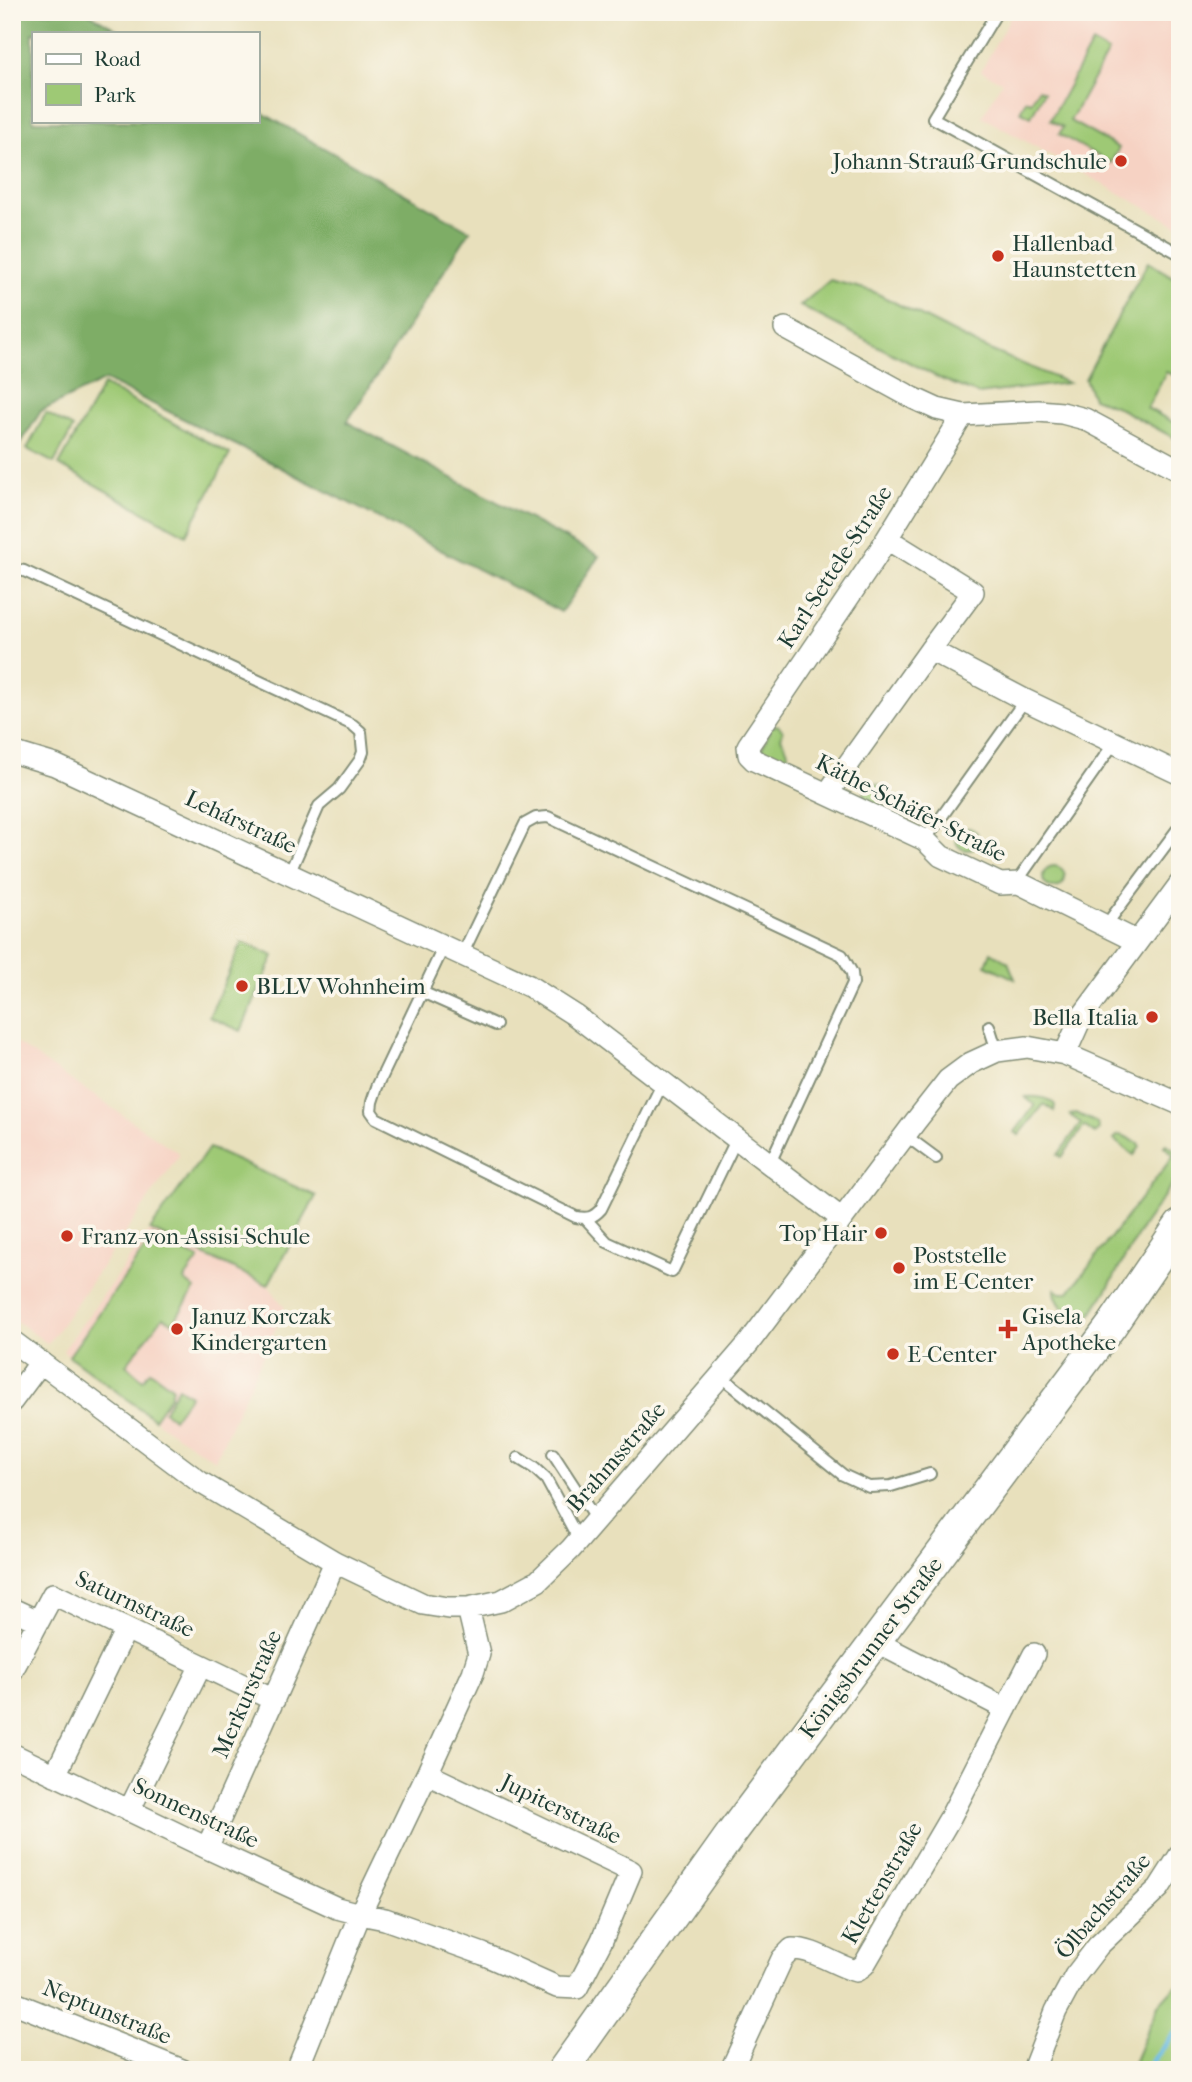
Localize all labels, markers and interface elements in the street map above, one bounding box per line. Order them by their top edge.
legend [32,32,259,122]
text: Road [94,47,141,71]
text: Park [94,83,136,107]
place label: Johann-Strauß-Grundschule [830,148,1107,175]
marker: Johann-Strauß-Grundschule [1113,153,1129,169]
place label: Hallenbad Haunstetten [1012,230,1137,283]
marker: Hallenbad Haunstetten [990,248,1006,264]
street label: Karl-Settele-Straße [772,481,898,653]
street label: Käthe-Schäfer-Straße [811,748,1011,868]
street label: Lehárstraße [181,784,301,860]
place label: BLLV Wohnheim [256,973,426,1000]
marker: BLLV Wohnheim [234,978,250,994]
place label: Bella Italia [1032,1004,1138,1031]
marker: Bella Italia [1144,1009,1160,1025]
place label: Top Hair [779,1220,867,1247]
place label: Franz-von-Assisi-Schule [81,1223,310,1250]
marker: Top Hair [873,1225,889,1241]
marker: Franz-von-Assisi-Schule [59,1228,75,1244]
place label: Poststelle im E-Center [913,1242,1033,1295]
marker: Poststelle im E-Center [891,1260,907,1276]
place label: Januz Korczak Kindergarten [189,1303,332,1356]
place label: Gisela Apotheke [1021,1303,1116,1356]
marker: Januz Korczak Kindergarten [169,1321,185,1337]
marker: Gisela Apotheke [1000,1321,1016,1337]
place label: E-Center [907,1341,997,1368]
marker: E-Center [885,1346,901,1362]
street label: Brahmsstraße [561,1396,671,1518]
street label: Königsbrunner Straße [794,1552,948,1744]
street label: Saturnstraße [71,1565,199,1643]
street label: Merkurstraße [207,1626,287,1762]
street label: Jupiterstraße [495,1767,626,1850]
street label: Sonnenstraße [129,1772,263,1854]
street label: Klettenstraße [836,1817,928,1949]
street label: Ölbachstraße [1050,1848,1156,1964]
street label: Neptunstraße [39,1974,175,2050]

